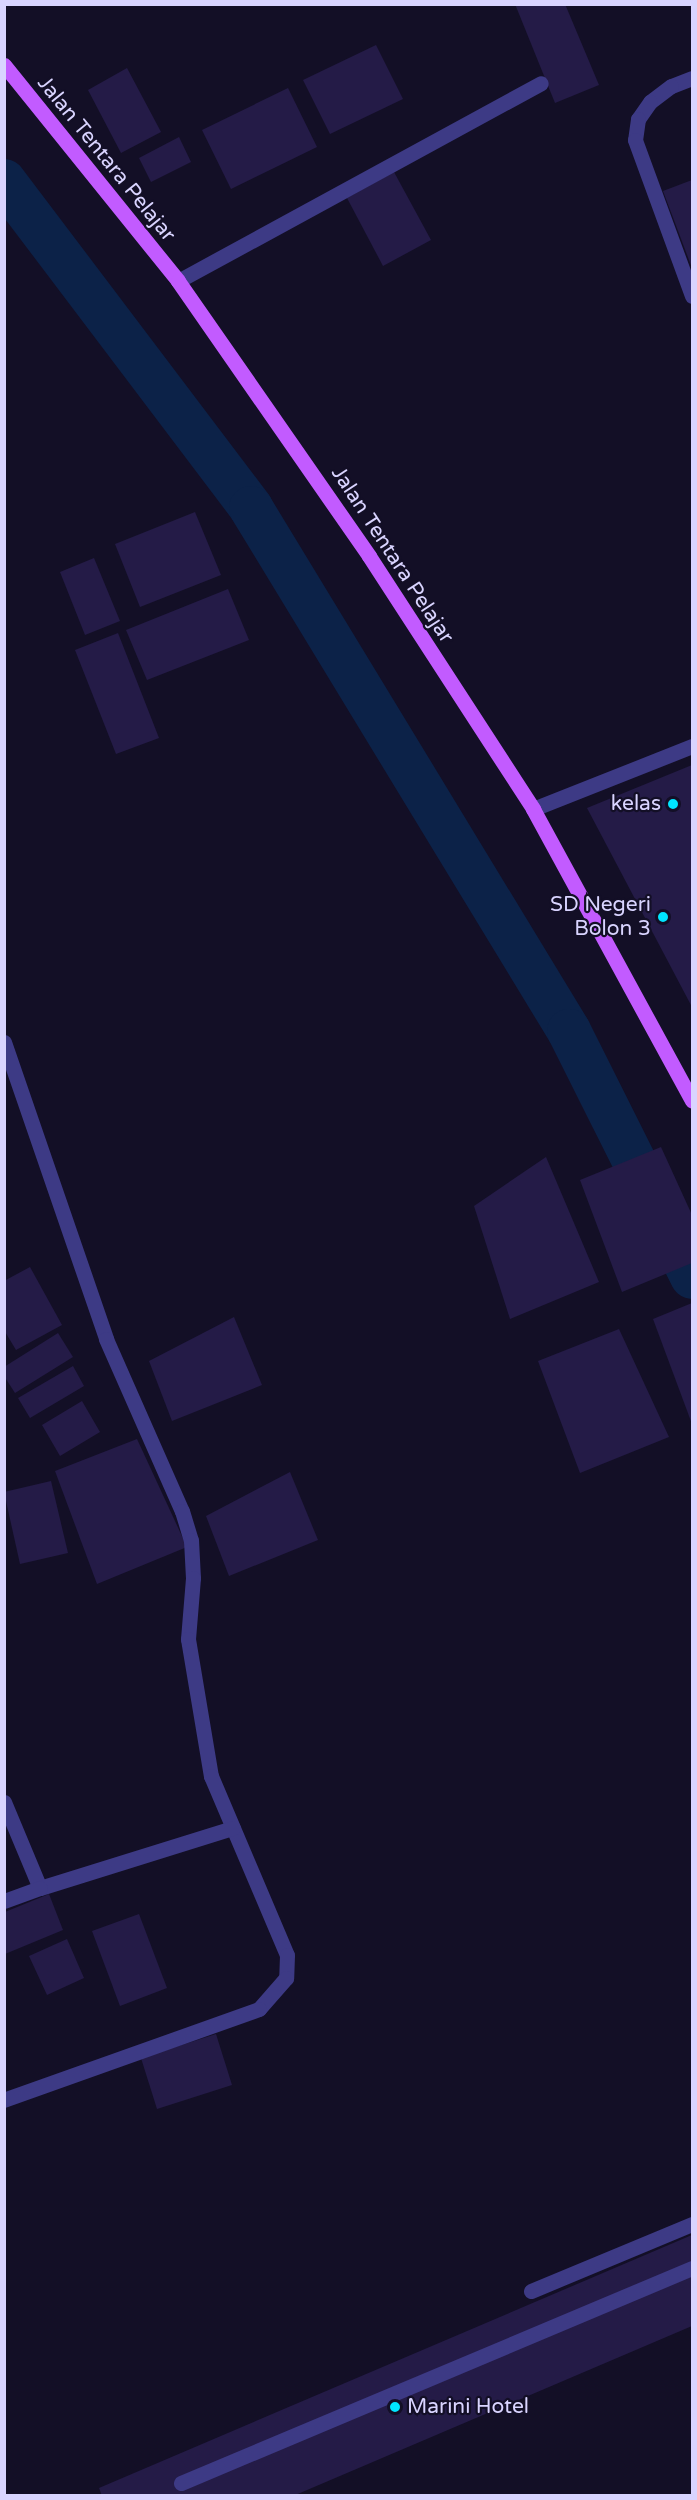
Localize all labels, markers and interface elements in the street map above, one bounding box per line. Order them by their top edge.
street label: Jalan Tentara Pelajar [31,71,181,247]
street label: Jalan Tentara Pelajar [325,462,459,648]
place label: kelas [611,791,661,817]
marker: kelas [666,797,680,811]
place label: SD Negeri Bolon 3 [550,892,651,942]
marker: SD Negeri Bolon 3 [656,910,670,924]
place label: Marini Hotel [407,2394,529,2420]
marker: Marini Hotel [388,2400,402,2414]

